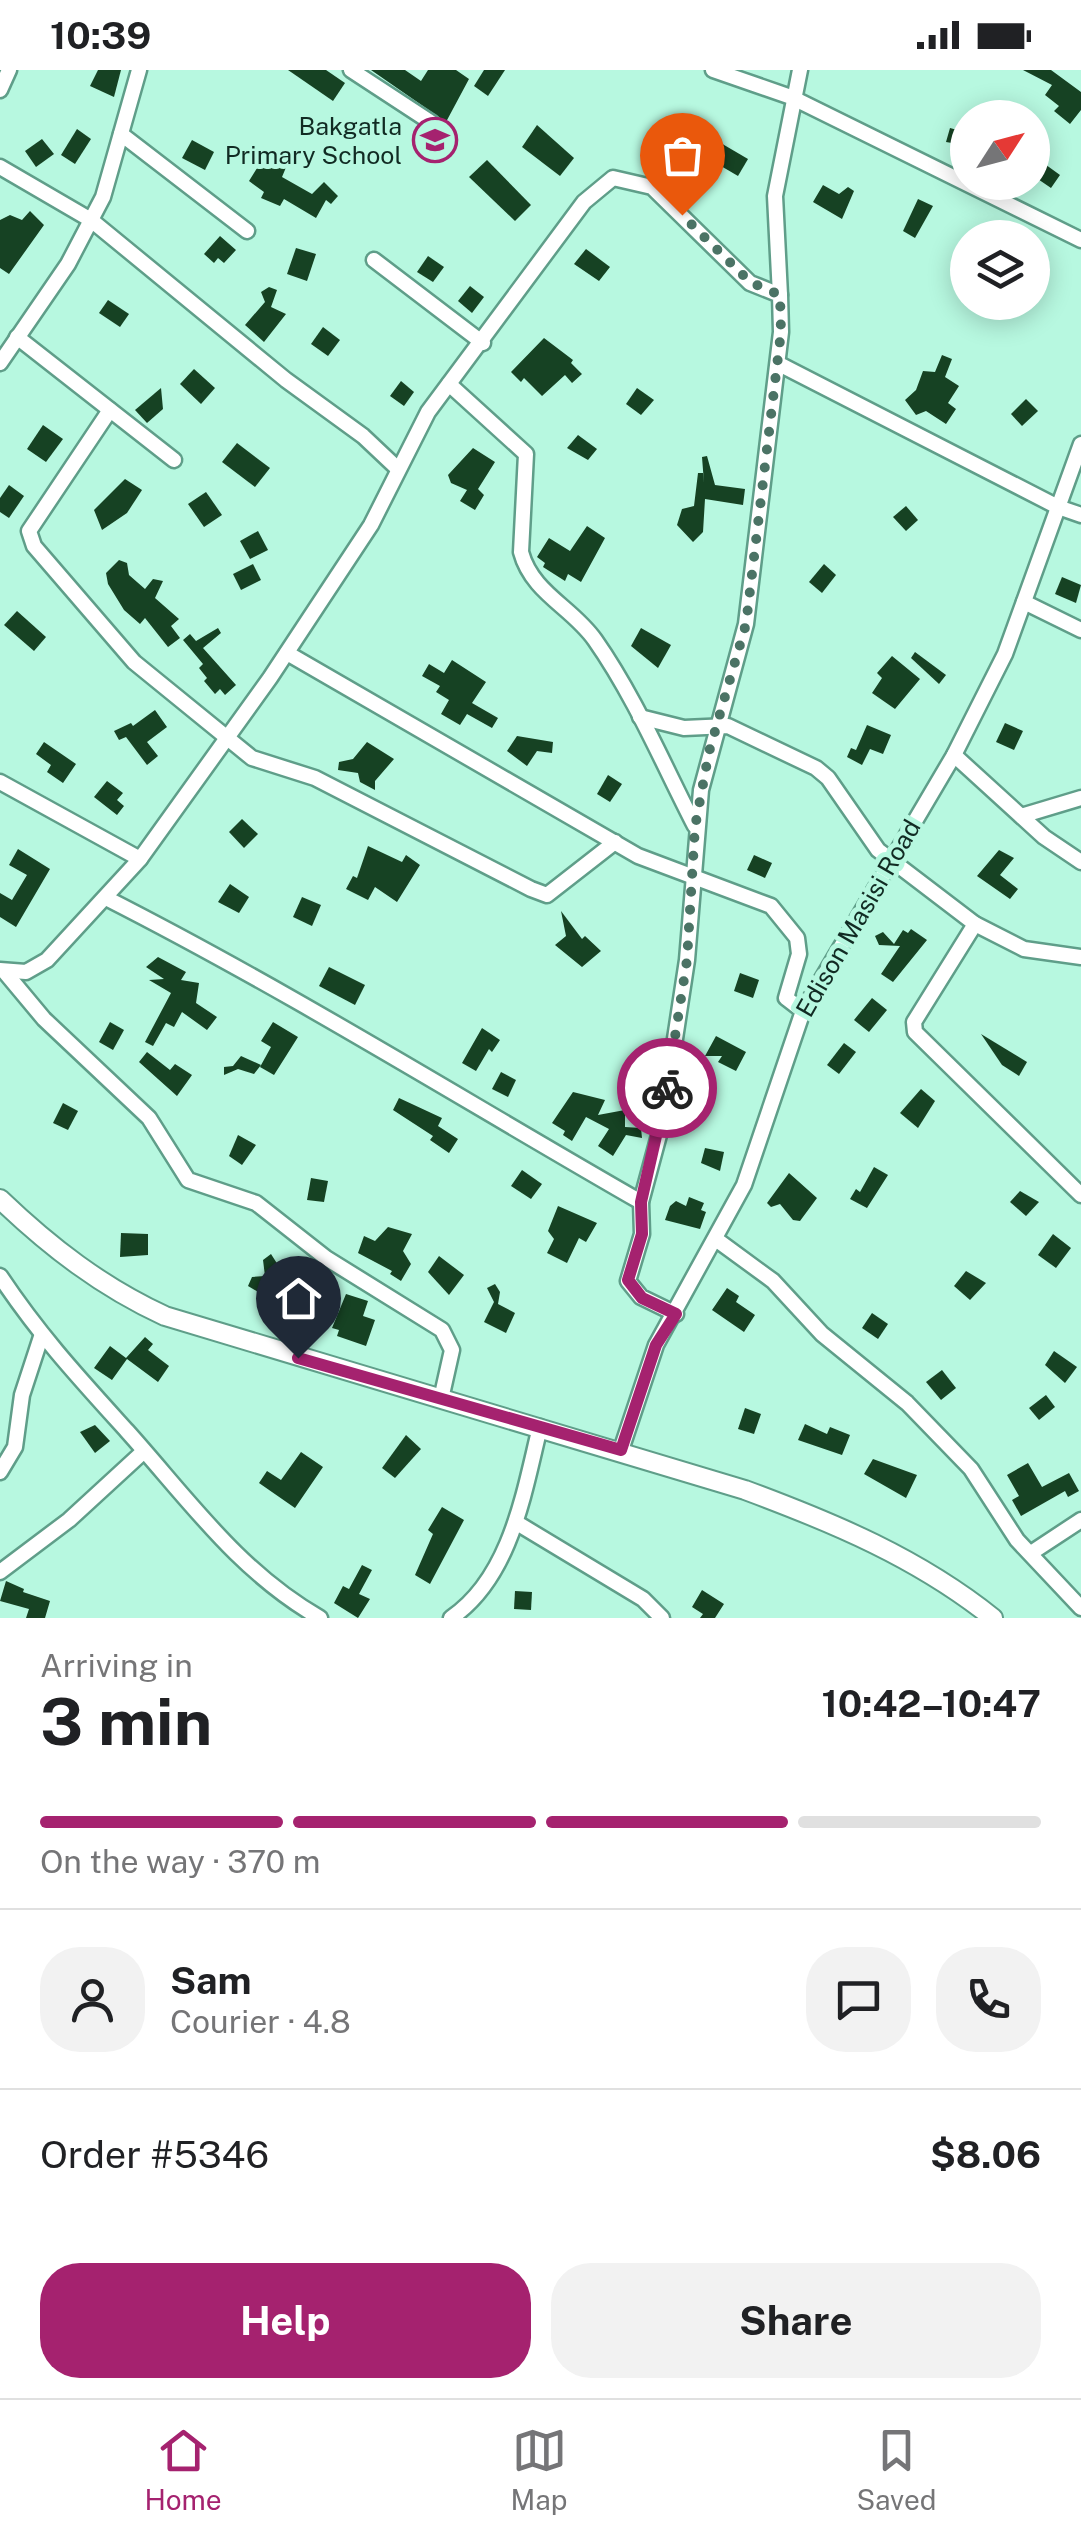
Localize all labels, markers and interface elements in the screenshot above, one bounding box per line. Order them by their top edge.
text: 10:39 [50,13,151,58]
north arrow [950,100,1050,200]
map controls [950,100,1050,320]
place label: Bakgatla Primary School [225,111,402,170]
pin [640,113,725,216]
school or university icon: Bakgatla Primary School [412,117,458,163]
icon: bag [655,128,710,183]
button: layers [950,220,1050,320]
street label: Edison Masisi Road [789,814,927,1022]
courier [617,1038,717,1138]
icon: bike [640,1061,695,1116]
pin [256,1256,341,1359]
icon: home [271,1271,326,1326]
text: Arriving in [40,1647,193,1684]
text: 10:42–10:47 [822,1681,1041,1726]
text: 3 min [40,1683,212,1760]
text: On the way · 370 m [40,1843,321,1880]
button: person [40,1947,145,2052]
button: chat [806,1947,911,2052]
button: phone [936,1947,1041,2052]
text: Sam [170,1958,252,2003]
text: Courier · 4.8 [170,2003,351,2040]
text: Order #5346 [40,2132,269,2177]
text: $8.06 [930,2132,1041,2177]
button: Help [40,2263,531,2378]
button: Share [551,2263,1041,2378]
tab: Home [144,2423,222,2516]
tab: Map [511,2423,567,2516]
tab: Saved [856,2423,937,2516]

